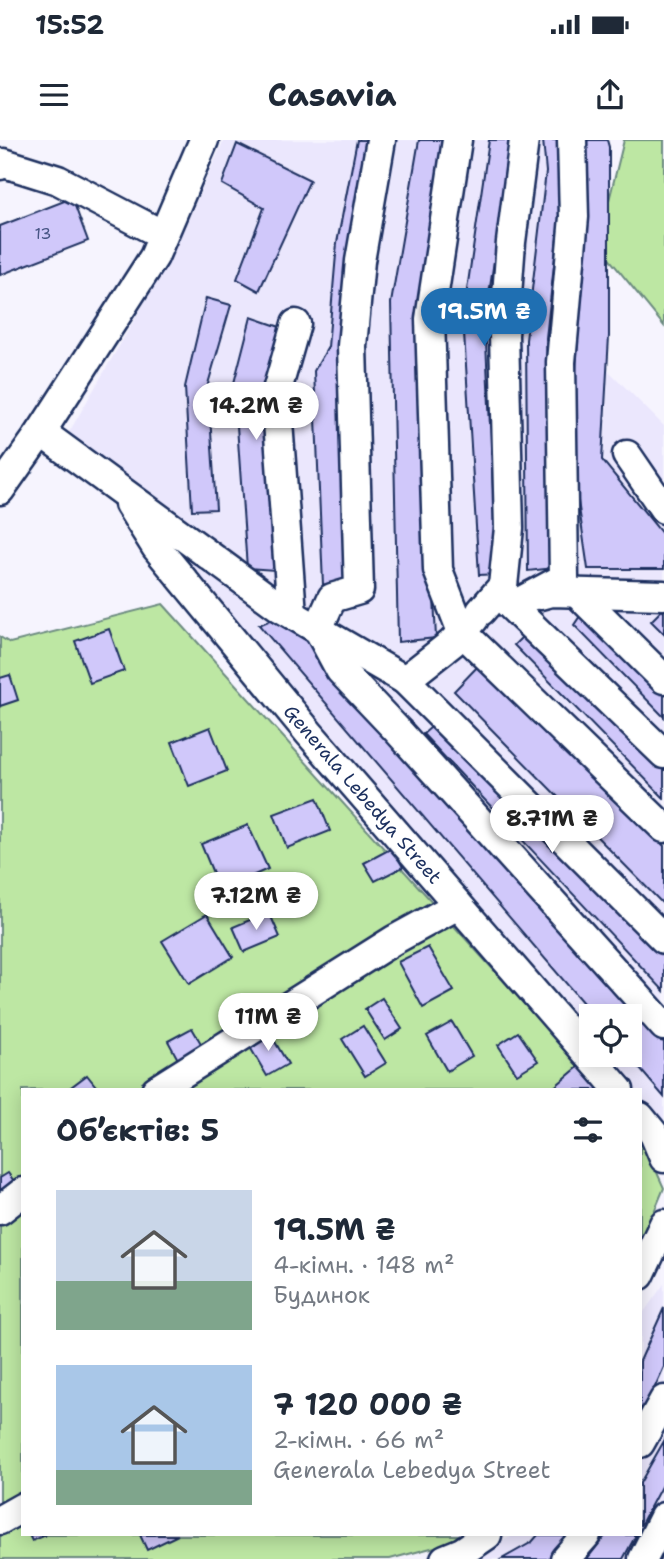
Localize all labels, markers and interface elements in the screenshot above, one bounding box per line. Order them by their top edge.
text: 15:52 [35,7,104,42]
text: Casavia [267,73,397,116]
icon: menu [35,76,73,114]
icon: share [591,76,629,114]
house number: 13 [34,223,52,244]
pin: 19.5M ₴ [419,288,549,348]
text: 19.5M ₴ [437,296,531,326]
pin: 14.2M ₴ [191,383,321,442]
text: 14.2M ₴ [209,390,303,420]
street label: Generala Lebedya Street [278,700,447,889]
pin: 8.71M ₴ [487,796,617,855]
text: 8.71M ₴ [506,803,598,833]
pin: 7.12M ₴ [191,872,321,932]
text: 7.12M ₴ [210,880,302,910]
pin: 11M ₴ [219,993,317,1053]
text: 11M ₴ [234,1001,302,1031]
map controls [579,1004,642,1067]
button: locate [579,1004,642,1067]
text: Об’єктів: 5 [56,1110,219,1151]
icon: filters [569,1111,607,1149]
text: 19.5M ₴ [273,1209,396,1250]
icon: home [112,1218,196,1302]
text: 4-кімн. · 148 m² [273,1250,455,1280]
text: Будинок [273,1280,370,1310]
text: 7 120 000 ₴ [273,1384,462,1425]
icon: home [112,1393,196,1477]
text: 2-кімн. · 66 m² [273,1425,444,1455]
text: Generala Lebedya Street [273,1455,551,1485]

